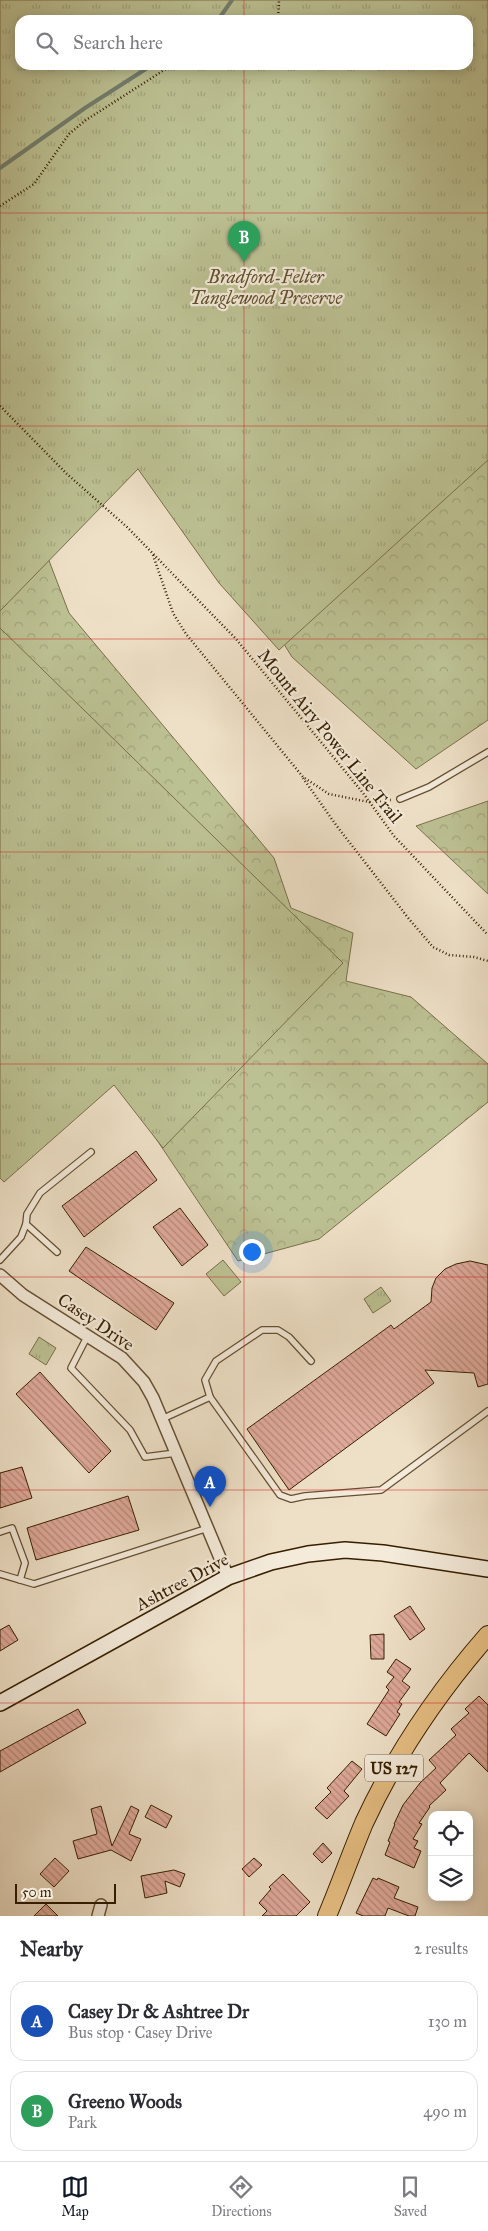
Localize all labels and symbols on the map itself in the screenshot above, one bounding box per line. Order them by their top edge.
pin: B [228,221,260,262]
park label: Bradford-Felter Tanglewood Preserve [190,266,343,309]
street label: Mount Airy Power Line Trail [253,645,407,827]
your location [239,1239,265,1265]
street label: Casey Drive [53,1288,139,1356]
pin: A [194,1466,226,1507]
street label: Ashtree Drive [131,1548,232,1616]
road number: US 127 [365,1755,423,1782]
scale bar [15,1881,116,1904]

